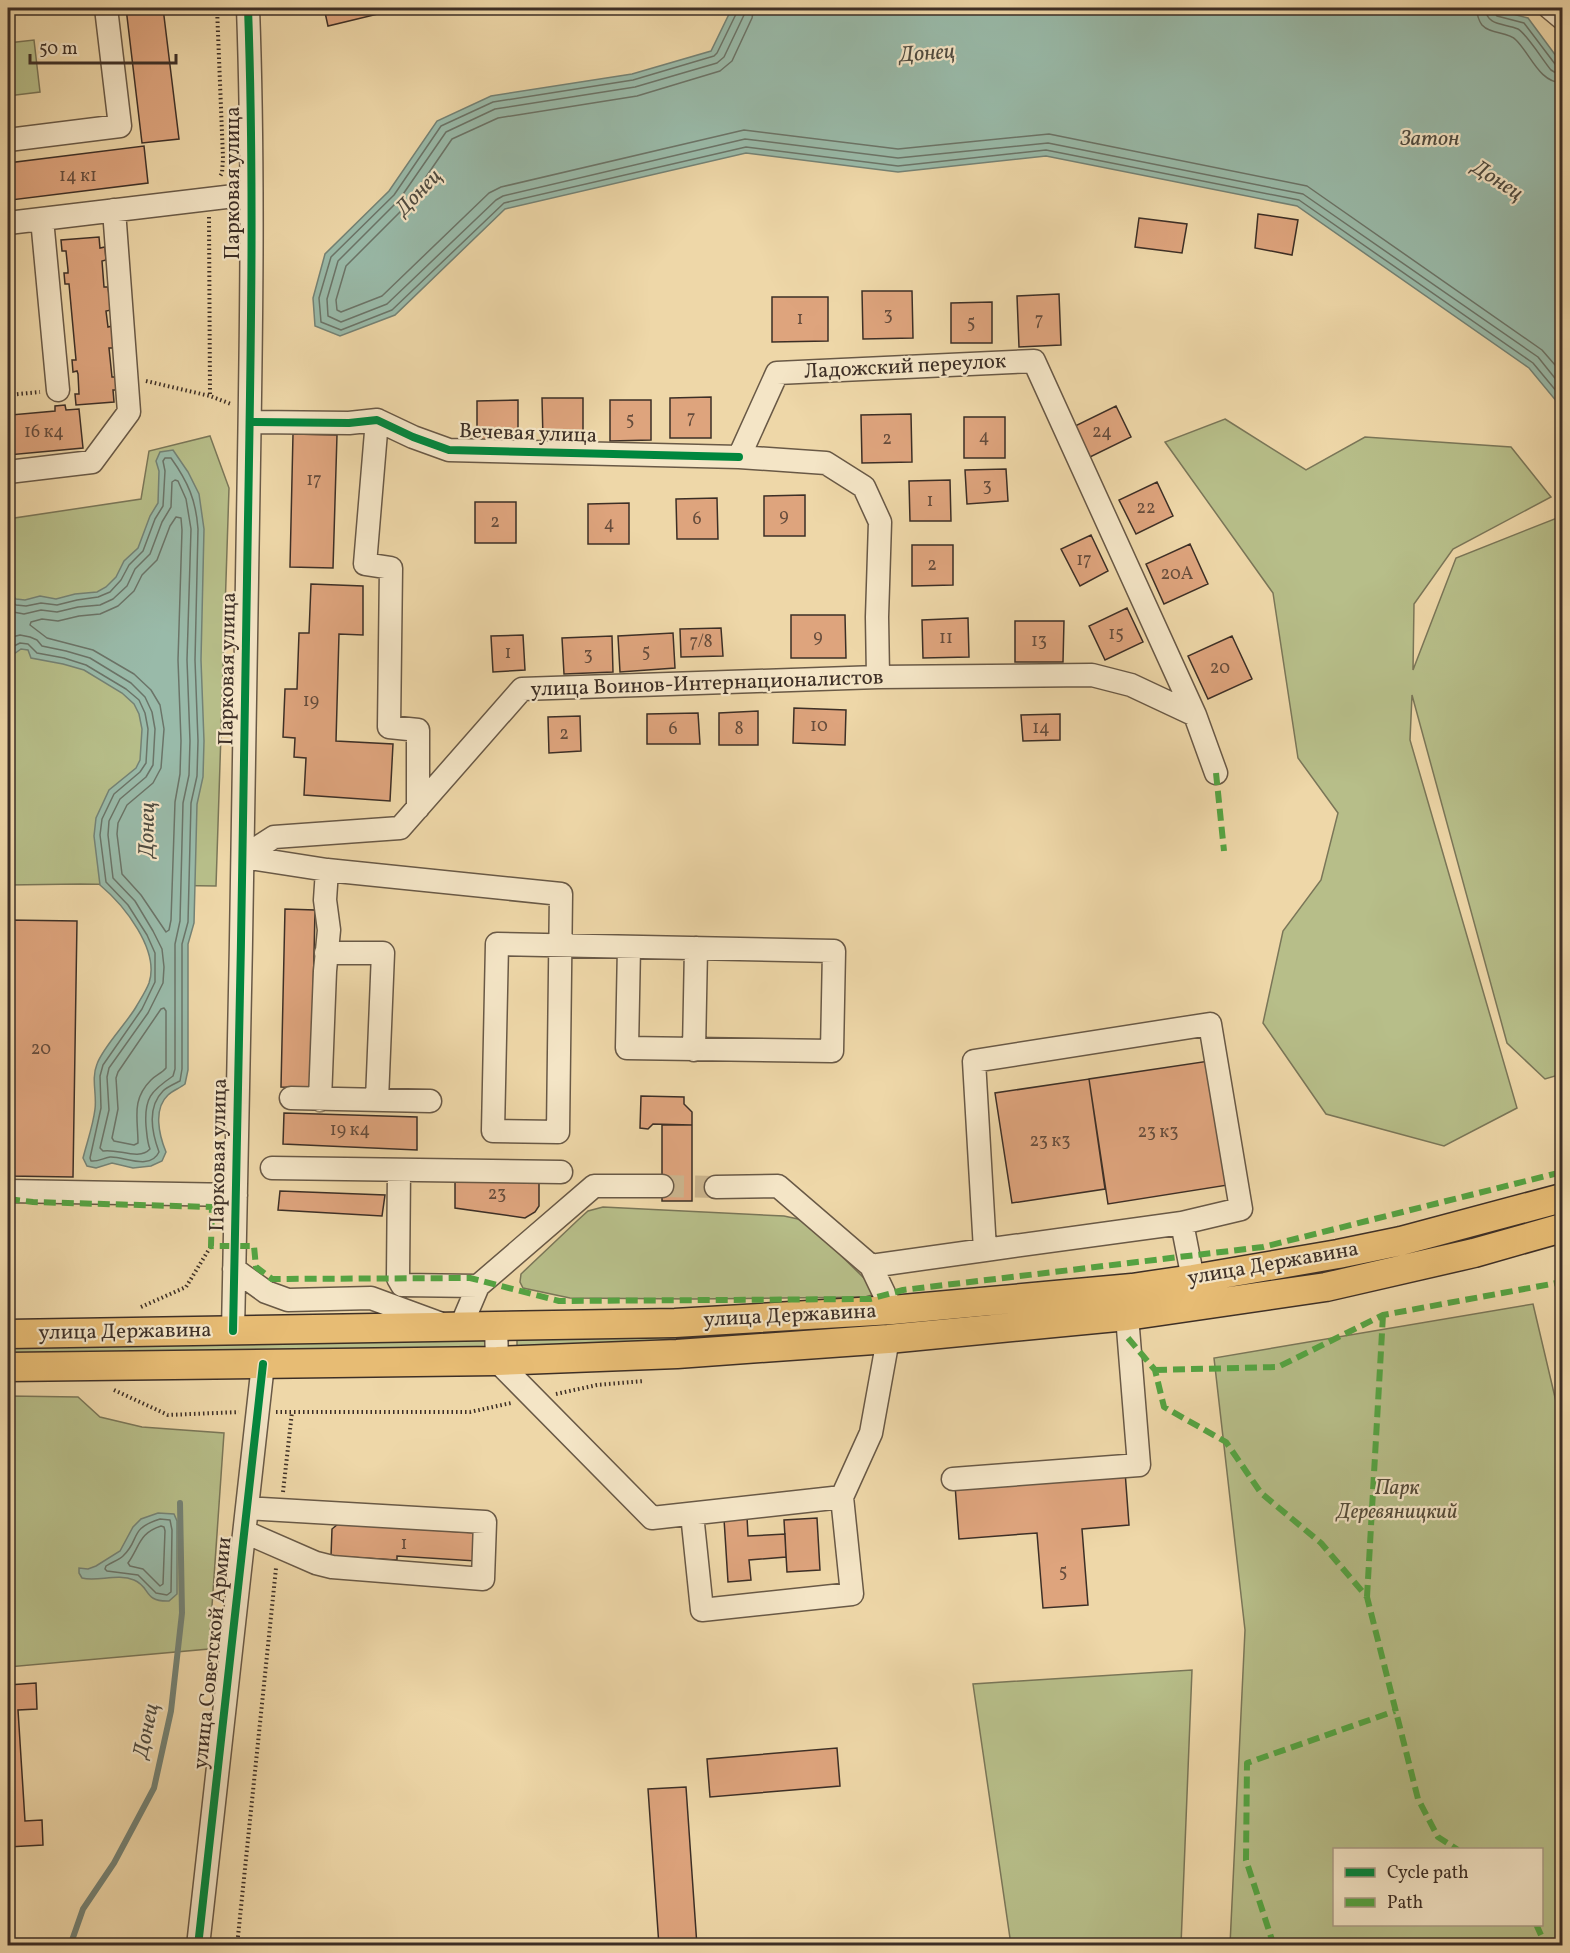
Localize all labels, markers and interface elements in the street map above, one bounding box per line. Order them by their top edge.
scale bar [30,27,176,65]
text: 50 m [39,37,78,62]
water label: Донец [896,37,956,72]
street label: Парковая улица [219,106,248,260]
water label: Затон [1399,124,1460,155]
water label: Донец [1464,152,1529,209]
water label: Донец [387,162,449,225]
house number: 14 к1 [59,164,97,189]
house number: 3 [883,303,893,328]
house number: 1 [797,307,803,332]
house number: 7 [1035,308,1043,333]
house number: 5 [967,311,975,336]
street label: Ладожский переулок [803,347,1007,387]
house number: 7 [687,406,695,431]
house number: 5 [626,408,634,433]
street label: Вечевая улица [458,417,598,451]
house number: 16 к4 [24,420,64,445]
house number: 24 [1092,420,1112,445]
house number: 4 [979,425,989,450]
house number: 2 [882,427,892,452]
house number: 17 [306,468,322,493]
house number: 3 [982,474,992,499]
house number: 1 [927,489,933,514]
house number: 22 [1136,496,1156,521]
house number: 9 [779,504,789,529]
house number: 6 [692,507,702,532]
house number: 2 [490,510,500,535]
house number: 4 [604,512,614,537]
house number: 17 [1076,548,1092,573]
house number: 2 [927,553,937,578]
house number: 20А [1161,562,1194,587]
street label: Парковая улица [212,592,244,746]
house number: 15 [1108,622,1124,647]
house number: 9 [813,625,823,650]
house number: 11 [939,626,953,651]
house number: 13 [1031,629,1047,654]
house number: 7/8 [689,630,713,655]
house number: 5 [642,640,650,665]
house number: 1 [505,641,511,666]
house number: 3 [583,643,593,668]
house number: 20 [1210,656,1230,681]
street label: улица Воинов-Интернационалистов [530,663,884,705]
house number: 19 [303,689,319,714]
house number: 10 [810,714,828,739]
house number: 14 [1032,716,1050,741]
house number: 6 [668,717,678,742]
house number: 8 [734,717,744,742]
house number: 2 [559,722,569,747]
water label: Донец [132,802,164,860]
house number: 20 [31,1037,51,1062]
street label: Парковая улица [203,1078,235,1232]
house number: 19 к4 [330,1118,370,1143]
house number: 23 к3 [1138,1120,1178,1145]
house number: 23 к3 [1030,1129,1070,1154]
house number: 23 [488,1182,506,1207]
street label: улица Державина [1185,1235,1361,1293]
street label: улица Державина [703,1297,877,1335]
street label: улица Державина [38,1316,212,1348]
park label: Парк Деревяницкий [1335,1474,1458,1527]
house number: 1 [401,1532,407,1557]
street label: улица Советской Армии [186,1535,240,1771]
house number: 5 [1059,1560,1067,1585]
water label: Донец [126,1701,168,1763]
legend [1333,1848,1543,1926]
text: Cycle path [1387,1861,1469,1886]
text: Path [1387,1891,1423,1916]

